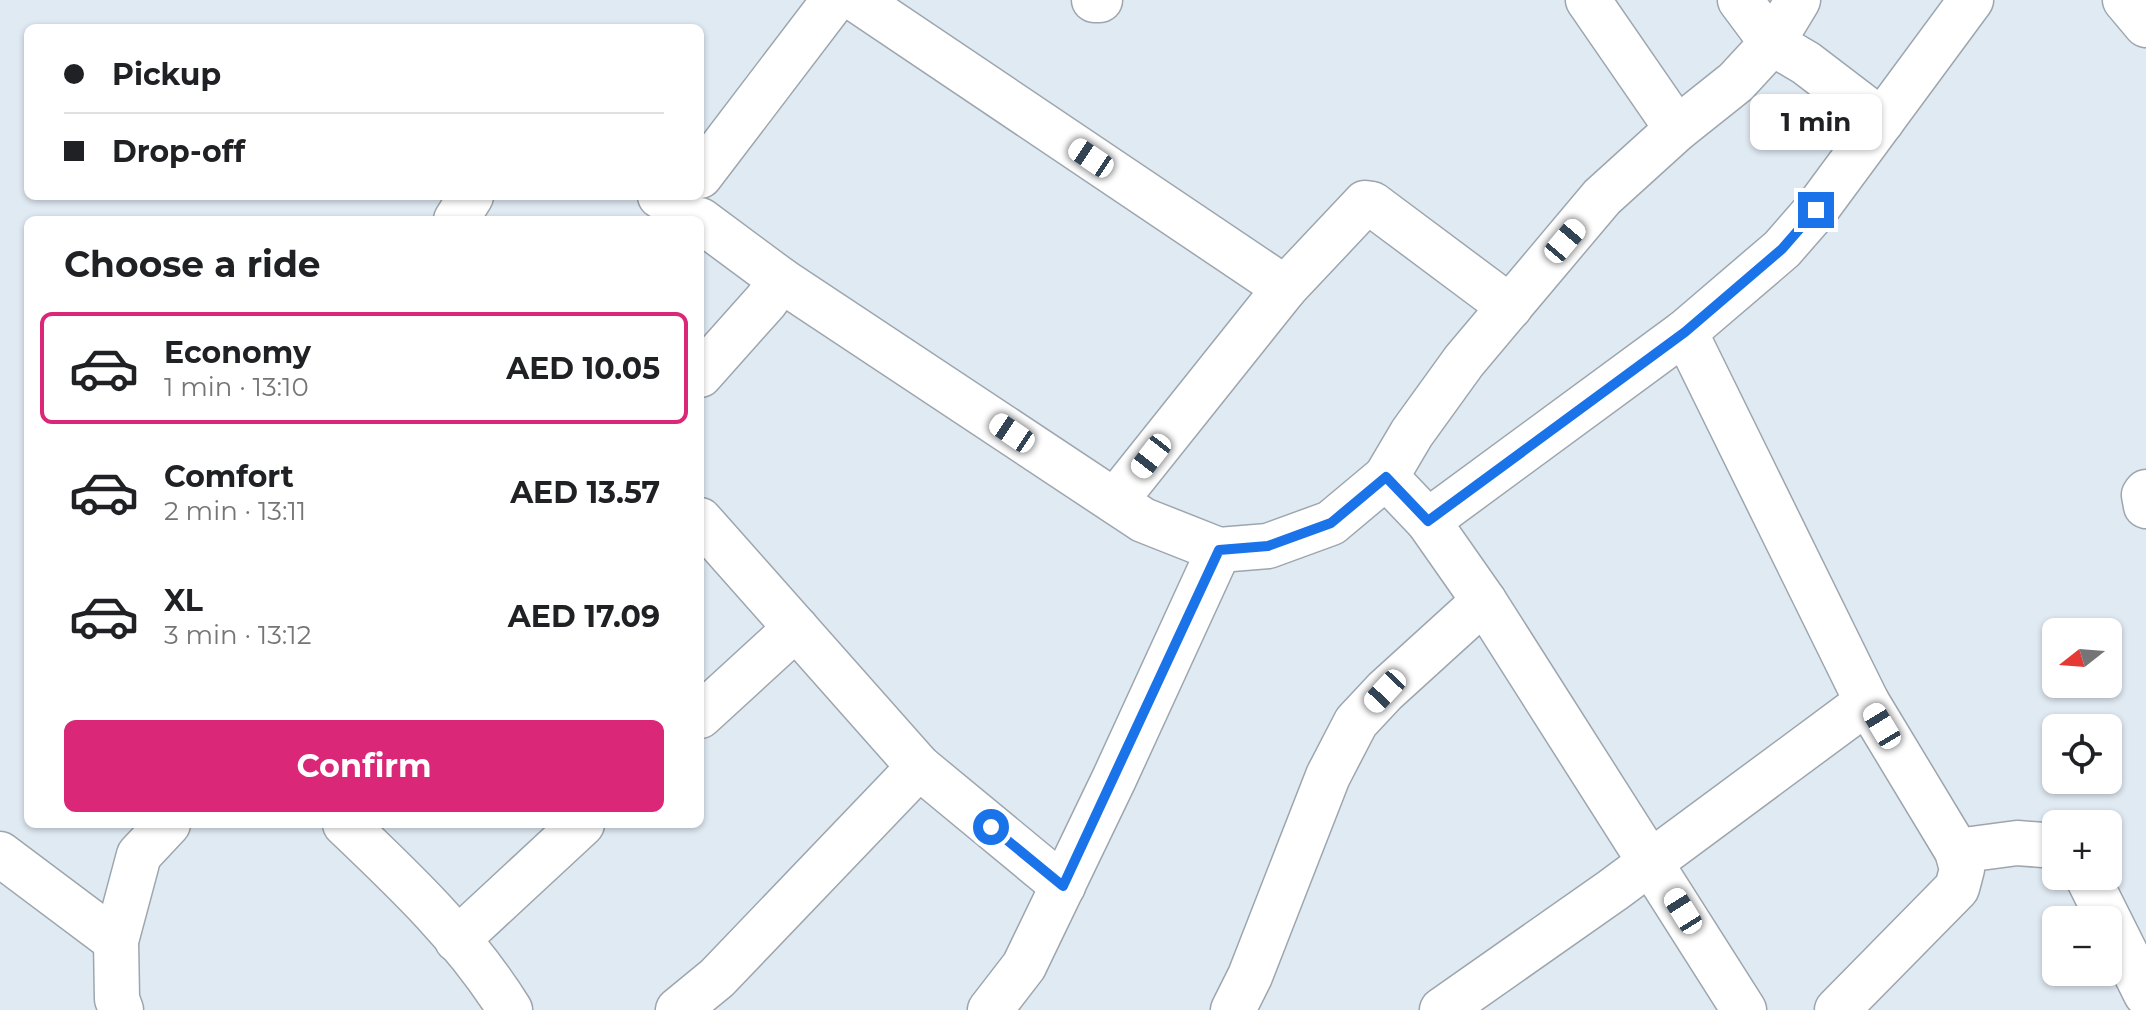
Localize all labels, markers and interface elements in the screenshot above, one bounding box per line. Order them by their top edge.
text: Pickup [112,56,221,93]
callout: 1 min [1750,94,1882,150]
text: 1 min [1781,106,1851,138]
text: Drop-off [112,133,245,170]
car [1064,135,1118,181]
route end [1798,192,1834,228]
car [1540,215,1590,267]
text: Choose a ride [64,242,321,286]
icon: car [68,332,140,404]
text: Economy [164,334,311,371]
text: AED 10.05 [506,350,660,387]
text: 1 min · 13:10 [164,371,309,403]
car [985,410,1039,456]
car [1127,430,1175,482]
icon: car [68,456,140,528]
text: Comfort [164,458,294,495]
text: AED 13.57 [510,474,660,511]
text: 2 min · 13:11 [164,495,306,527]
icon: car [68,580,140,652]
text: XL [164,582,203,619]
text: AED 17.09 [508,598,660,635]
north arrow [2042,618,2122,698]
map controls [2042,618,2122,986]
text: 3 min · 13:12 [164,619,312,651]
car [1360,665,1410,717]
car [1859,699,1905,753]
button: locate [2042,714,2122,794]
button: Confirm [64,720,664,812]
route start [973,809,1009,845]
button: + [2042,810,2122,890]
car [1660,884,1706,938]
button: − [2042,906,2122,986]

